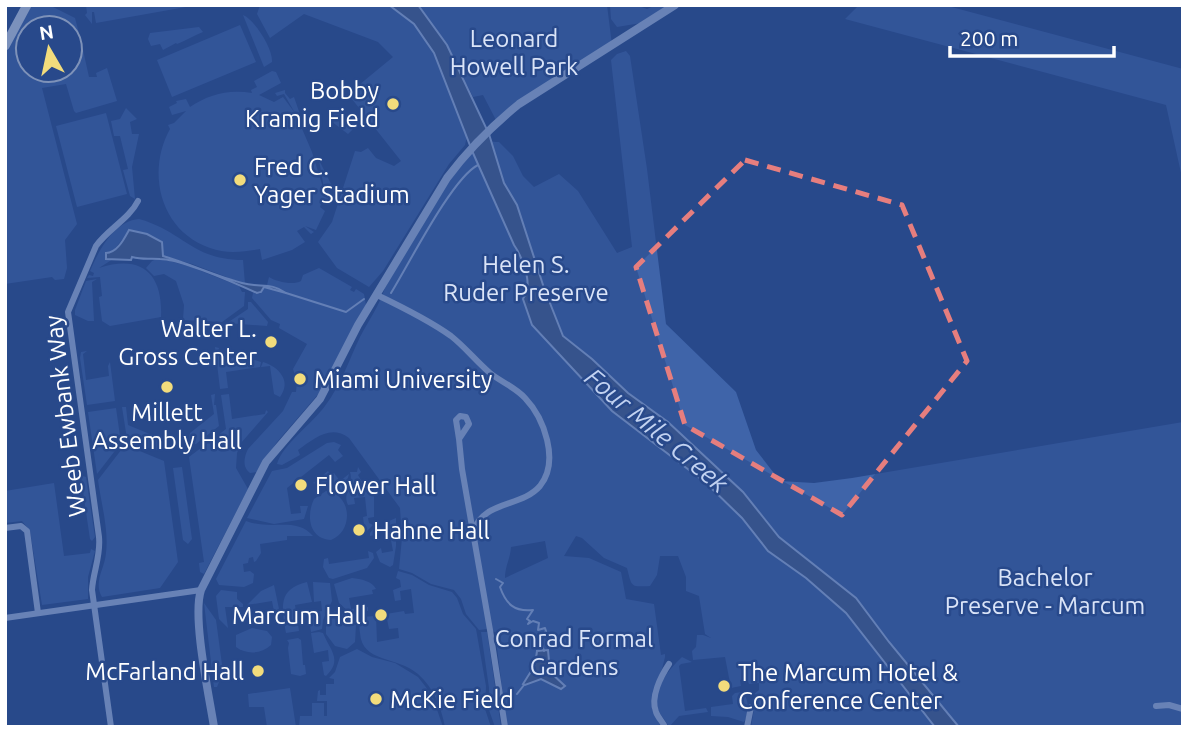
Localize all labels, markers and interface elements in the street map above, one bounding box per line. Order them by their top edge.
north arrow [14,14,84,84]
scale bar [950,14,1114,58]
text: N [38,20,55,44]
park label: Leonard Howell Park [450,25,578,80]
text: 200 m [960,26,1018,50]
place label: Bobby Kramig Field [245,77,379,132]
marker: Bobby Kramig Field [385,96,401,112]
place label: Fred C. Yager Stadium [254,153,410,208]
marker: Fred C. Yager Stadium [232,172,248,188]
park label: Helen S. Ruder Preserve [443,251,609,306]
street label: Weeb Ewbank Way [39,313,91,518]
place label: Walter L. Gross Center [118,315,257,370]
marker: Walter L. Gross Center [263,334,279,350]
water label: Four Mile Creek [580,362,735,499]
place label: Miami University [314,366,493,393]
marker: Miami University [292,371,308,387]
marker: Millett Assembly Hall [159,379,175,395]
place label: Millett Assembly Hall [92,399,242,454]
place label: Flower Hall [315,472,436,499]
marker: Flower Hall [293,477,309,493]
place label: Hahne Hall [373,517,490,544]
marker: Hahne Hall [351,522,367,538]
park label: Bachelor Preserve - Marcum [945,564,1145,619]
place label: Marcum Hall [232,602,367,629]
marker: Marcum Hall [373,607,389,623]
park label: Conrad Formal Gardens [495,625,653,680]
place label: McFarland Hall [85,658,244,685]
place label: The Marcum Hotel & Conference Center [738,659,958,714]
marker: McFarland Hall [250,663,266,679]
marker: The Marcum Hotel & Conference Center [716,678,732,694]
place label: McKie Field [390,686,514,713]
marker: McKie Field [368,691,384,707]

